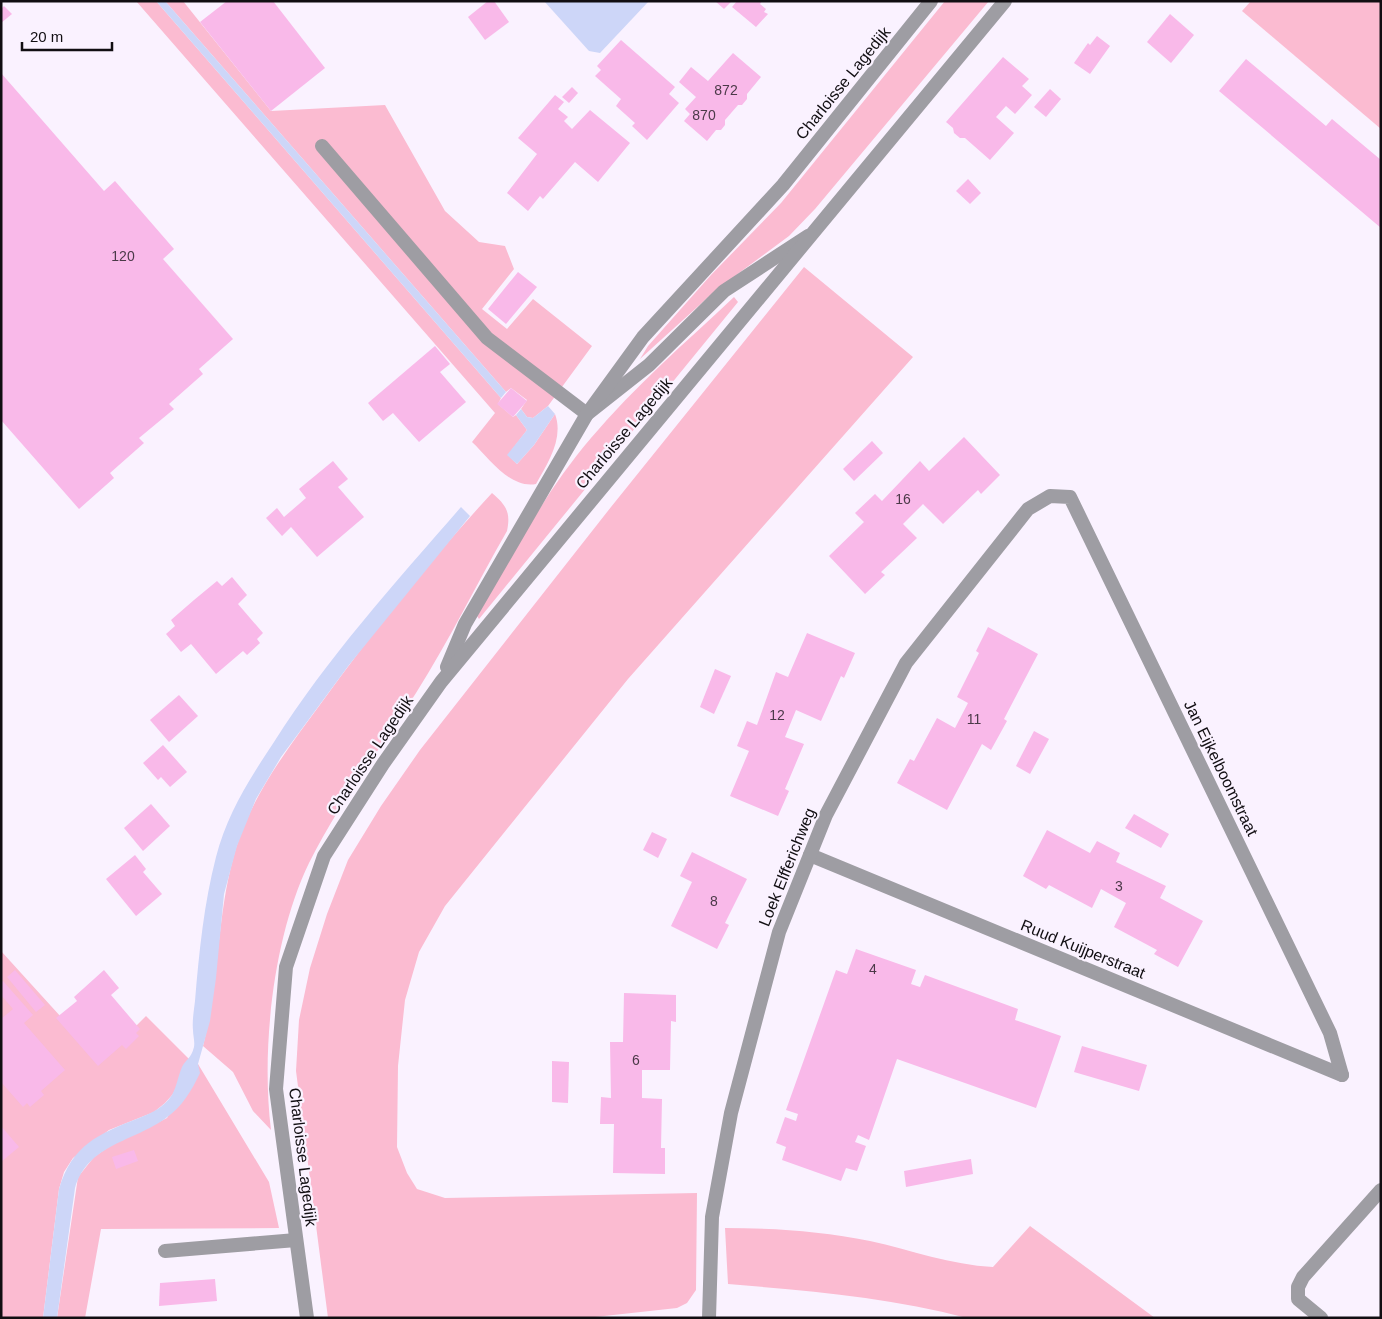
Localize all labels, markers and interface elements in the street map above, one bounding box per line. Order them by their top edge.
scale bar [22,20,112,52]
street label: Charloisse Lagedijk [792,23,894,143]
text: 20 m [30,28,63,45]
house number: 872 [714,82,738,98]
house number: 870 [692,107,716,123]
house number: 120 [111,248,135,264]
street label: Charloisse Lagedijk [573,373,676,492]
house number: 16 [895,491,911,507]
street label: Charloisse Lagedijk [324,692,417,818]
street label: Jan Eijkelboomstraat [1181,698,1261,839]
house number: 12 [769,707,785,723]
house number: 11 [967,711,981,727]
street label: Loek Elfferichweg [756,805,818,929]
house number: 3 [1115,878,1123,894]
house number: 8 [710,893,718,909]
street label: Ruud Kuijperstraat [1018,916,1148,982]
house number: 4 [869,961,877,977]
house number: 6 [632,1052,640,1068]
street label: Charloisse Lagedijk [286,1087,320,1228]

